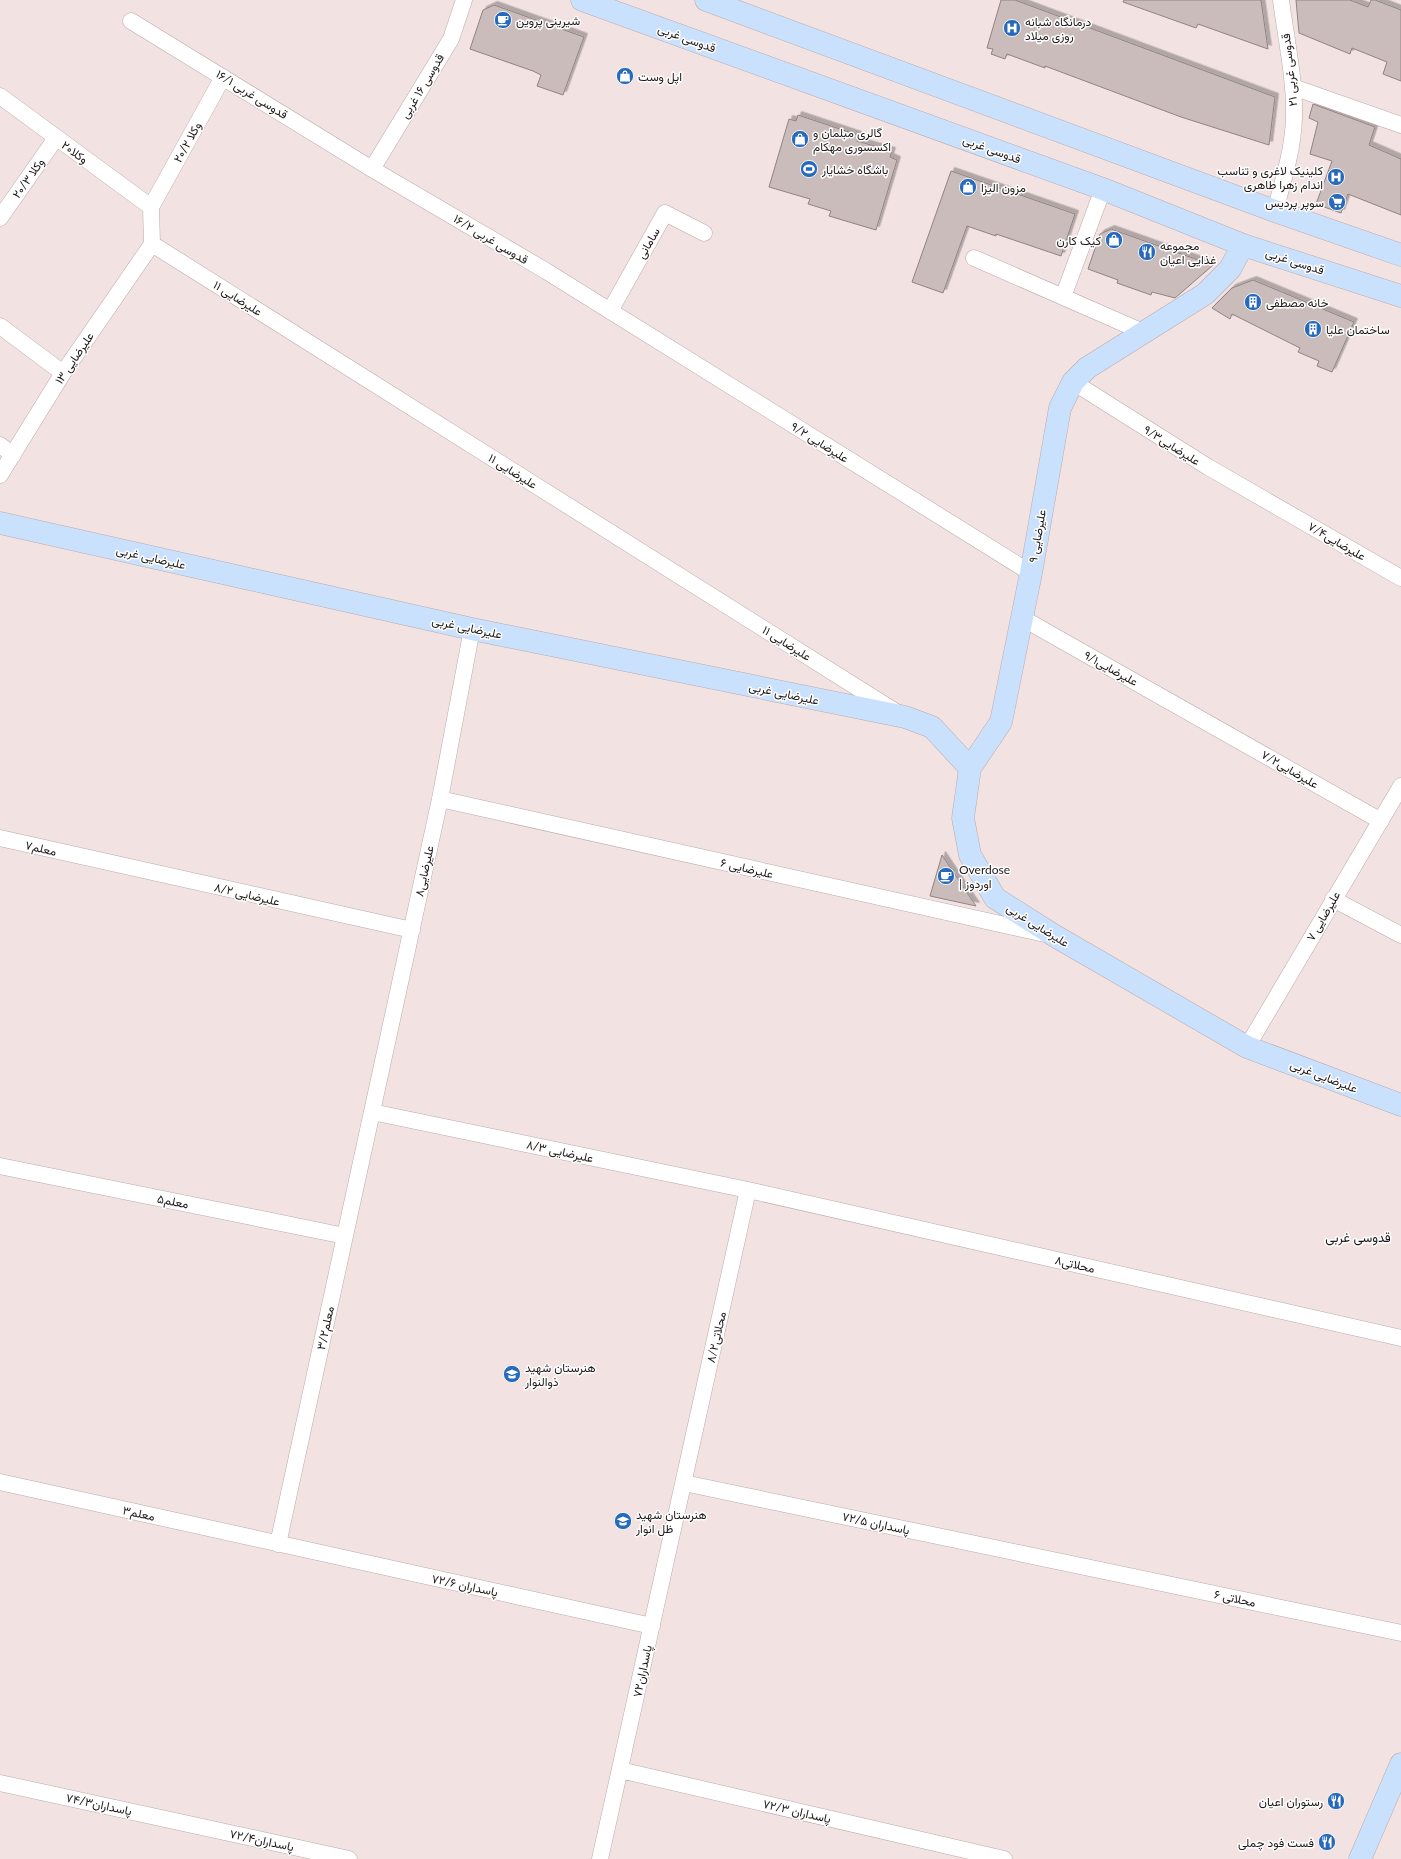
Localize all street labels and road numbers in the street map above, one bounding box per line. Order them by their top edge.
street label: قدوسی غربی [656,21,718,56]
street label: ۲۱ قدوسی غربی [1278,33,1301,107]
street label: قدوسی ۱۶ غربی [397,51,448,122]
street label: ۱۶/۱ قدوسی غربی [213,66,291,123]
street label: وکلا ۲۰/۲ [170,119,205,165]
street label: قدوسی غربی [961,132,1023,167]
street label: وکلا۲۰ [58,137,91,167]
street label: وکلا ۲۰/۳ [9,155,48,202]
street label: ۱۶/۲ قدوسی غربی [450,211,531,268]
street label: سامانی [633,225,664,262]
street label: قدوسی غربی [1264,245,1326,278]
street label: ۱۱ علیرضایی [210,277,265,320]
street label: ۱۳ علیرضایی [51,329,98,387]
street label: ۹/۲ علیرضایی [788,418,852,467]
street label: علیرضایی۹/۳ [1140,422,1203,469]
street label: ۱۱ علیرضایی [485,450,540,493]
street label: ۹ علیرضایی [1025,508,1050,564]
street label: علیرضایی۷/۴ [1305,518,1369,564]
street label: علیرضایی غربی [114,542,187,573]
street label: علیرضایی غربی [431,612,503,643]
street label: ۱۱ علیرضایی [759,622,814,665]
street label: علیرضایی۹/۱ [1081,647,1141,690]
street label: علیرضایی غربی [748,678,820,709]
street label: علیرضایی۷/۲ [1258,747,1321,792]
street label: معلم۷ [24,837,58,860]
street label: علیرضایی۸ [411,844,438,898]
street label: ۶ علیرضایی [719,855,775,882]
street label: علیرضایی ۸/۲ [213,879,281,910]
street label: ۷ علیرضایی [1303,888,1344,944]
street label: علیرضایی غربی [1003,900,1072,951]
street label: علیرضایی غربی [1288,1056,1360,1097]
street label: ۸/۳ علیرضایی [525,1137,595,1166]
street label: معلم۵ [156,1191,190,1212]
street label: محلاتی۸ [1053,1252,1096,1277]
street label: معلم۳/۲ [313,1305,338,1351]
street label: محلاتی۸/۲ [703,1310,730,1364]
street label: معلم۳ [121,1502,157,1525]
street label: ۷۲/۵ پاسداران [841,1509,911,1539]
street label: ۷۲/۶ پاسداران [430,1571,500,1600]
street label: ۶ محلاتی [1213,1586,1257,1611]
street label: پاسداران۷۲ [629,1643,656,1699]
street label: پاسداران۷۴/۳ [64,1790,134,1819]
street label: ۷۲/۳ پاسداران [761,1796,833,1827]
street label: پاسداران۷۲/۴ [228,1826,296,1855]

